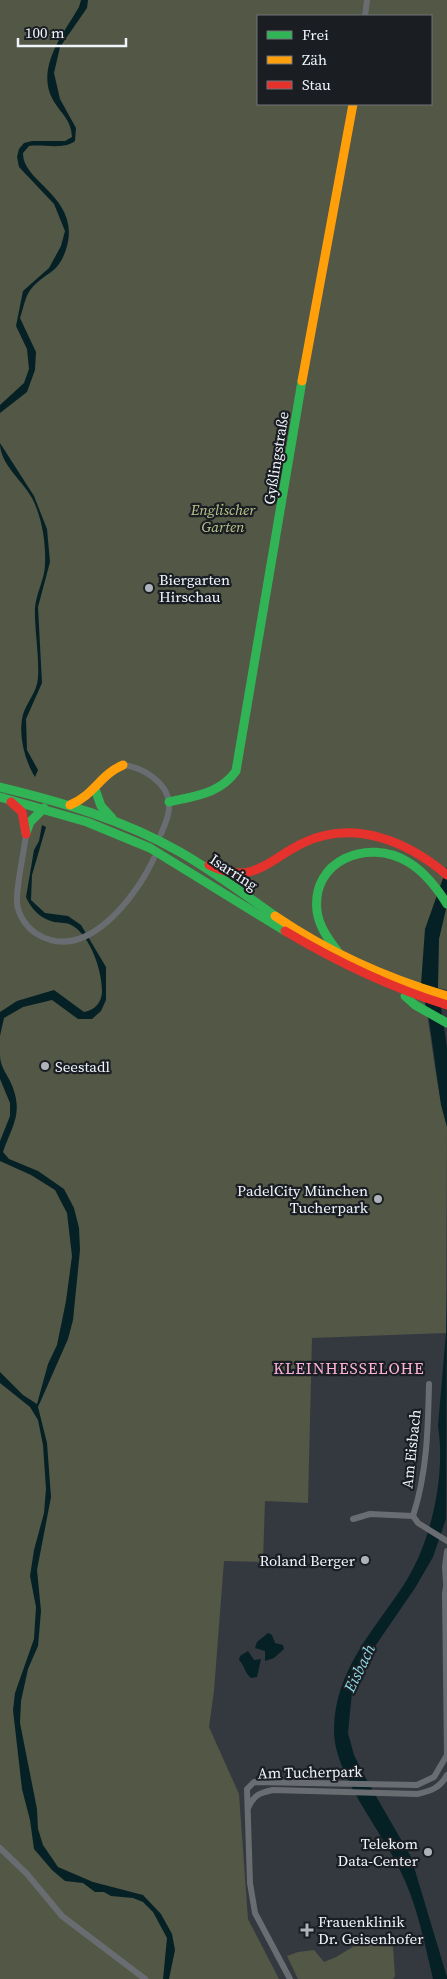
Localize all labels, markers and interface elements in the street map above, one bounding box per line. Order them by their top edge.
scale bar [18,15,125,47]
legend [257,15,432,105]
text: 100 m [25,22,65,43]
text: Frei [302,24,329,45]
text: Zäh [302,49,327,70]
text: Stau [302,74,331,95]
street label: Gyßlingstraße [258,410,294,506]
park label: Englischer Garten [190,499,256,537]
place label: Biergarten Hirschau [159,569,230,607]
marker: Biergarten Hirschau [143,582,155,594]
street label: Isarring [206,849,262,895]
place label: Seestadl [55,1056,111,1077]
marker: Seestadl [39,1060,51,1072]
place label: PadelCity München Tucherpark [237,1180,369,1218]
marker: PadelCity München Tucherpark [372,1193,384,1205]
district label: KLEINHESSELOHE [273,1357,425,1379]
street label: Am Eisbach [396,1408,426,1490]
place label: Roland Berger [259,1550,356,1571]
marker: Roland Berger [359,1554,371,1566]
water label: Eisbach [337,1640,380,1697]
street label: Am Tucherpark [257,1761,363,1783]
place label: Telekom Data-Center [338,1833,419,1871]
marker: Telekom Data-Center [422,1846,434,1858]
place label: Frauenklinik Dr. Geisenhofer [318,1911,424,1949]
marker: Frauenklinik Dr. Geisenhofer [300,1923,314,1937]

